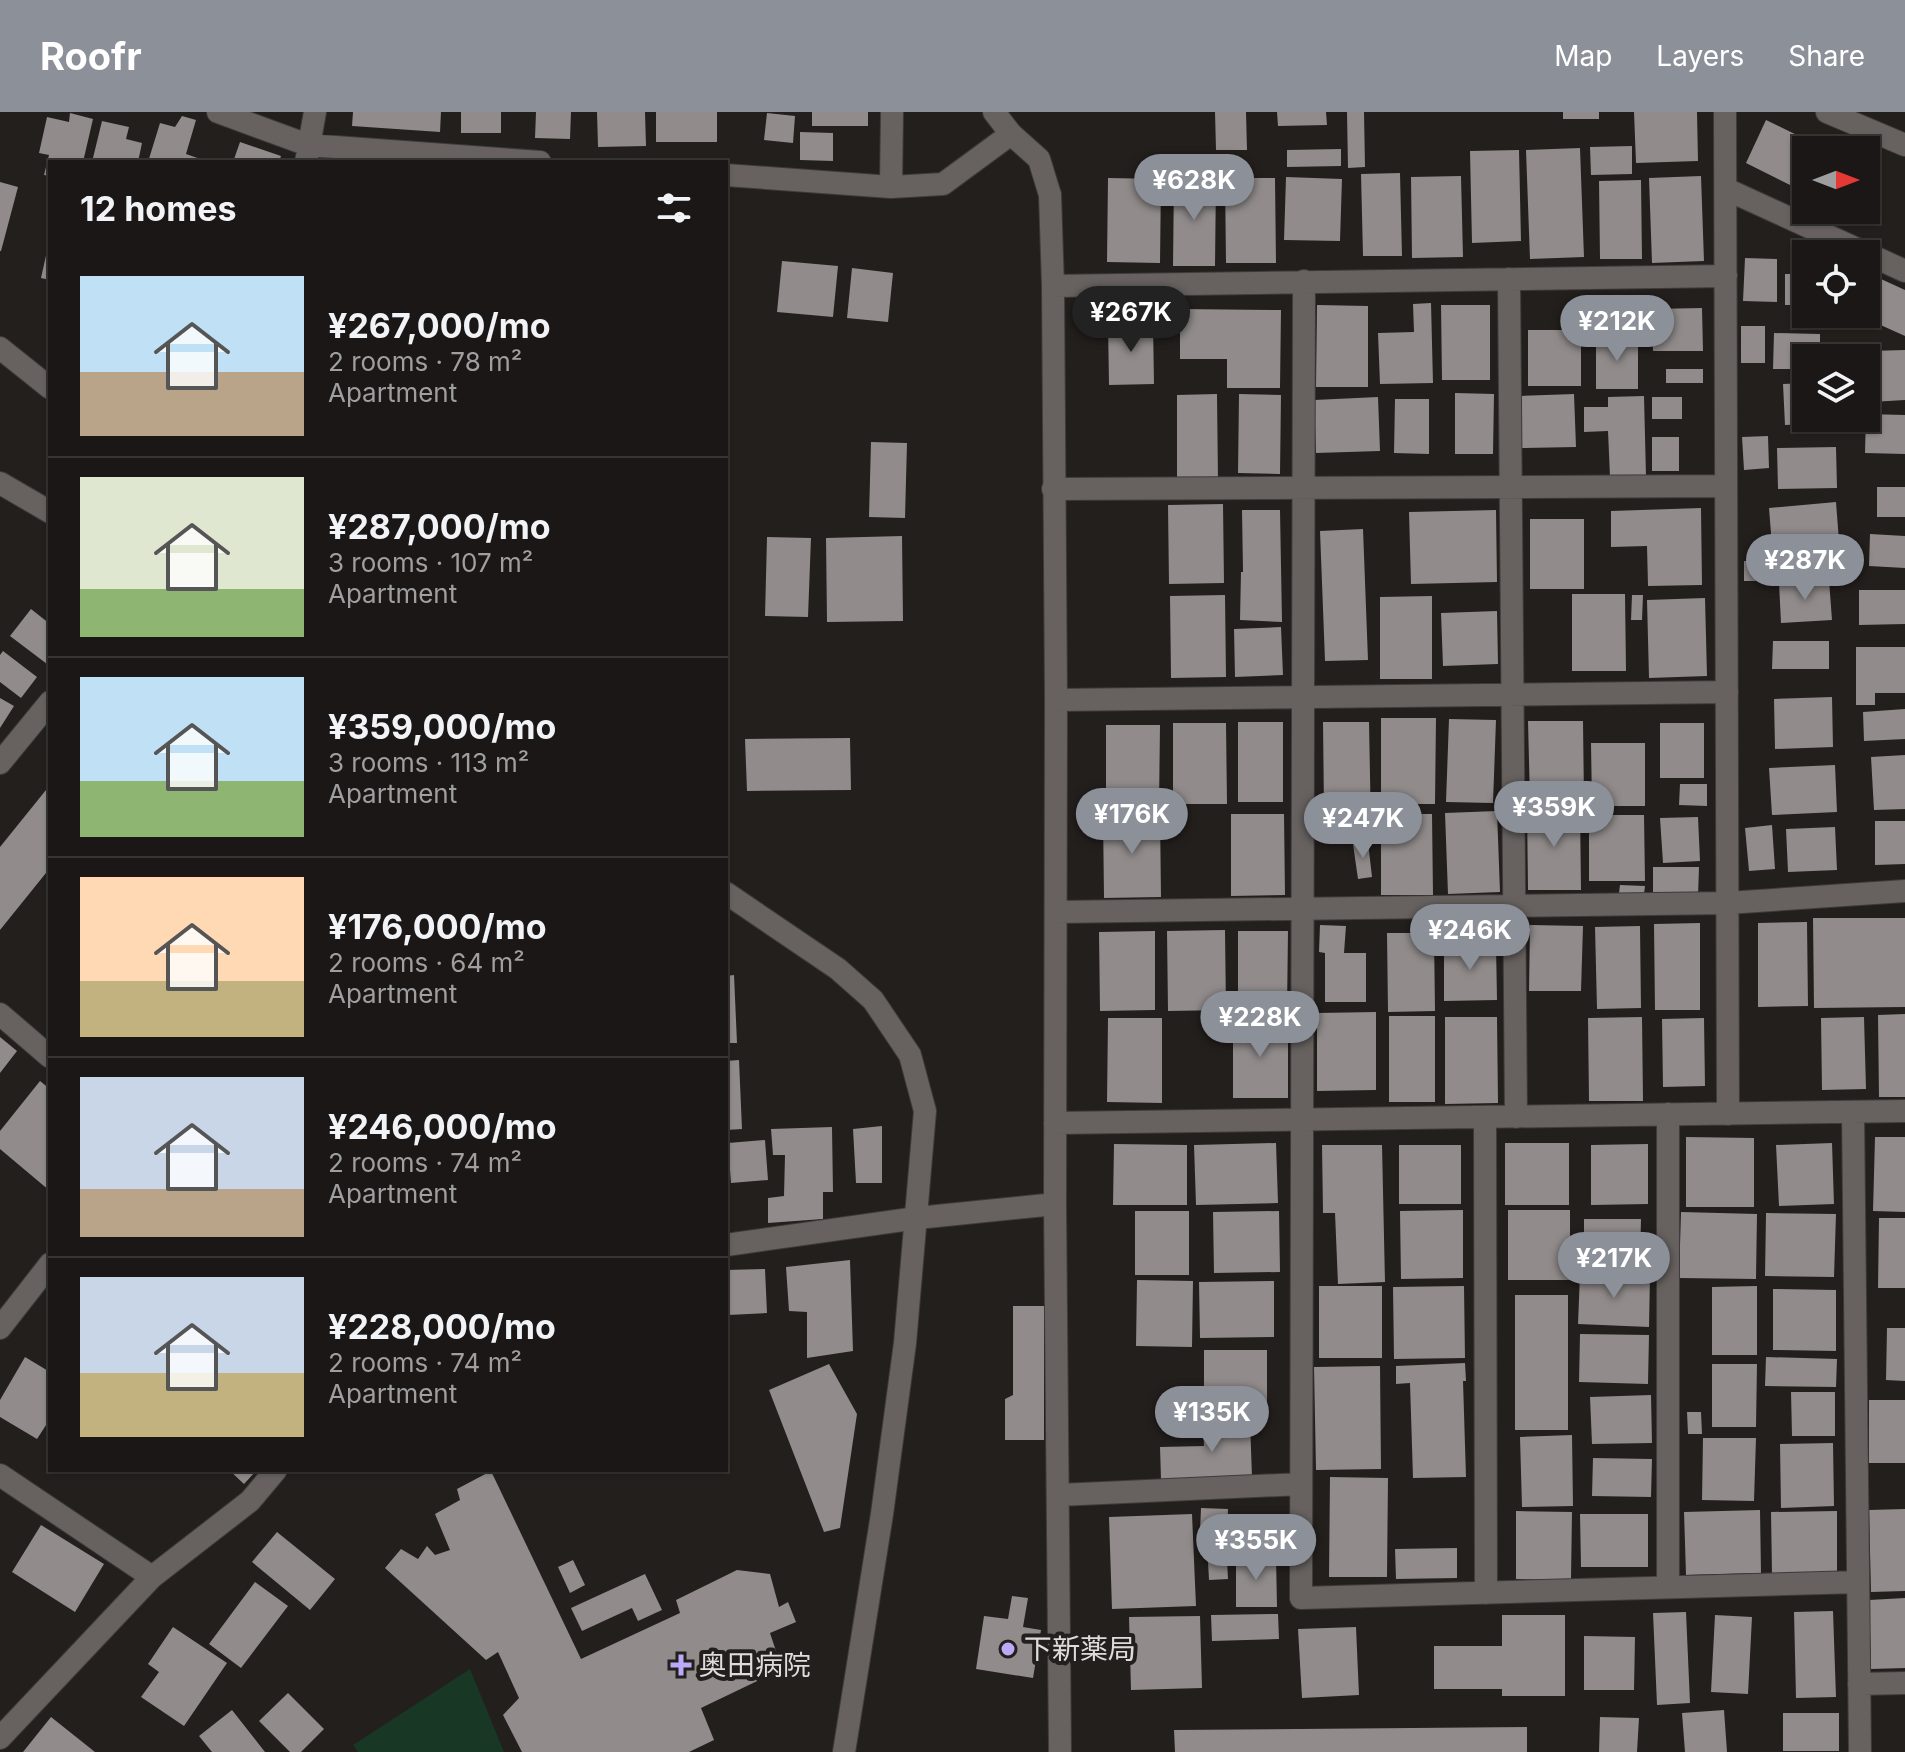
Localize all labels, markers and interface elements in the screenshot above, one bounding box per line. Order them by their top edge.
text: Roofr [40,33,142,79]
text: Map [1554,39,1612,73]
text: Layers [1656,39,1744,73]
text: Share [1788,39,1865,73]
north arrow [1792,136,1880,224]
map controls [1792,136,1880,432]
pin: ¥628K [1138,154,1250,222]
text: ¥628K [1152,164,1236,195]
icon: filters [652,186,696,230]
text: 12 homes [80,188,236,229]
button: locate [1792,240,1880,328]
pin: ¥267K [1075,286,1187,354]
pin: ¥212K [1561,295,1673,363]
text: ¥267K [1090,296,1172,327]
text: ¥267,000/mo [328,305,551,346]
text: ¥212K [1578,305,1656,336]
icon: home [144,308,240,404]
button: layers [1792,344,1880,432]
text: 2 rooms · 78 m² [328,346,522,377]
text: Apartment [328,377,457,408]
text: ¥287,000/mo [328,506,551,547]
icon: home [144,509,240,605]
pin: ¥287K [1749,534,1861,602]
text: ¥287K [1764,544,1846,575]
text: 3 rooms · 107 m² [328,547,533,578]
text: Apartment [328,578,457,609]
text: ¥359,000/mo [328,706,556,747]
icon: home [144,709,240,805]
text: 3 rooms · 113 m² [328,747,529,778]
text: Apartment [328,778,457,809]
pin: ¥359K [1498,781,1610,849]
pin: ¥176K [1076,788,1188,856]
text: ¥359K [1512,791,1596,822]
pin: ¥247K [1307,792,1419,860]
text: ¥176K [1094,798,1170,829]
text: ¥247K [1322,802,1404,833]
pin: ¥246K [1414,904,1526,972]
text: ¥176,000/mo [328,906,547,947]
icon: home [144,909,240,1005]
text: ¥246K [1428,914,1512,945]
text: 2 rooms · 64 m² [328,947,525,978]
text: Apartment [328,978,457,1009]
pin: ¥228K [1204,991,1316,1059]
text: ¥228K [1218,1001,1302,1032]
text: ¥246,000/mo [328,1106,557,1147]
icon: home [144,1109,240,1205]
text: 2 rooms · 74 m² [328,1147,522,1178]
text: Apartment [328,1178,457,1209]
pin: ¥217K [1558,1232,1670,1300]
text: ¥217K [1576,1242,1652,1273]
text: ¥228,000/mo [328,1306,556,1347]
icon: home [144,1309,240,1405]
text: 2 rooms · 74 m² [328,1347,522,1378]
text: Apartment [328,1378,457,1409]
pin: ¥135K [1156,1386,1268,1454]
text: ¥135K [1173,1396,1251,1427]
pin: ¥355K [1200,1514,1312,1582]
text: ¥355K [1214,1524,1298,1555]
place label: 下新薬局 [1024,1632,1136,1666]
marker: 下新薬局 [999,1640,1017,1658]
place label: 奥田病院 [699,1648,811,1682]
marker: 奥田病院 [670,1654,692,1676]

